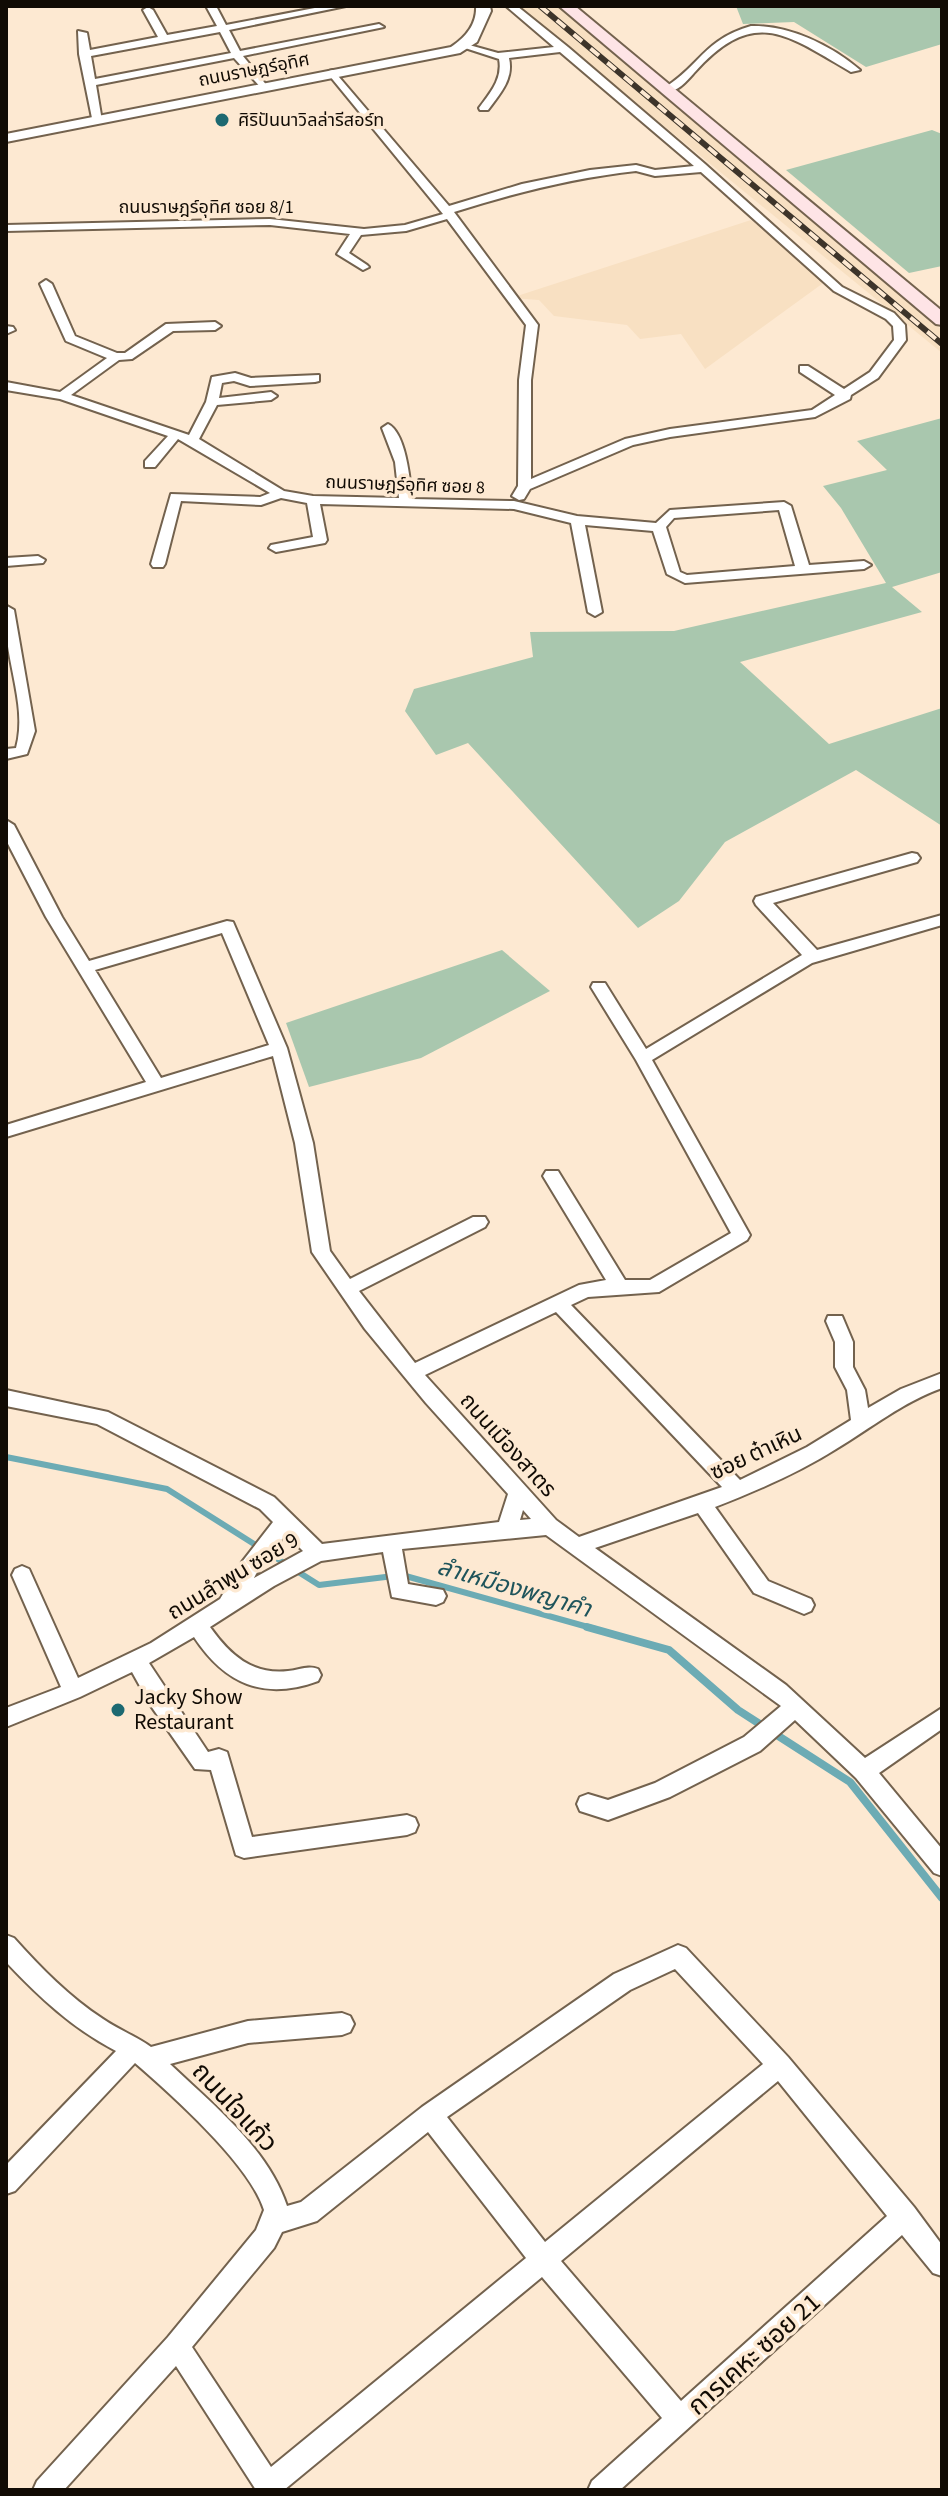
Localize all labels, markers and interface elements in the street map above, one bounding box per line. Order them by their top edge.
street label: ถนนราษฎร์อุทิศ [196,47,312,93]
place label: ศิริปันนาวิลล่ารีสอร์ท [238,108,384,133]
marker: ศิริปันนาวิลล่ารีสอร์ท [213,111,231,129]
street label: ถนนราษฎร์อุทิศ ซอย 8/1 [118,195,294,220]
street label: ถนนราษฎร์อุทิศ ซอย 8 [325,470,485,500]
street label: ถนนเมืองสาตร [452,1386,564,1504]
street label: ซอย ต๋าเหิน [705,1418,807,1488]
street label: ถนนลำพูน ซอย 9 [161,1524,305,1628]
water label: ลำเหมืองพญาคำ [433,1549,596,1627]
place label: Jacky Show Restaurant [134,1681,243,1738]
marker: Jacky Show Restaurant [109,1701,127,1719]
street label: ถนนใจแก้ว [184,2054,286,2160]
street label: การเคหะ ซอย 21 [679,2284,829,2424]

